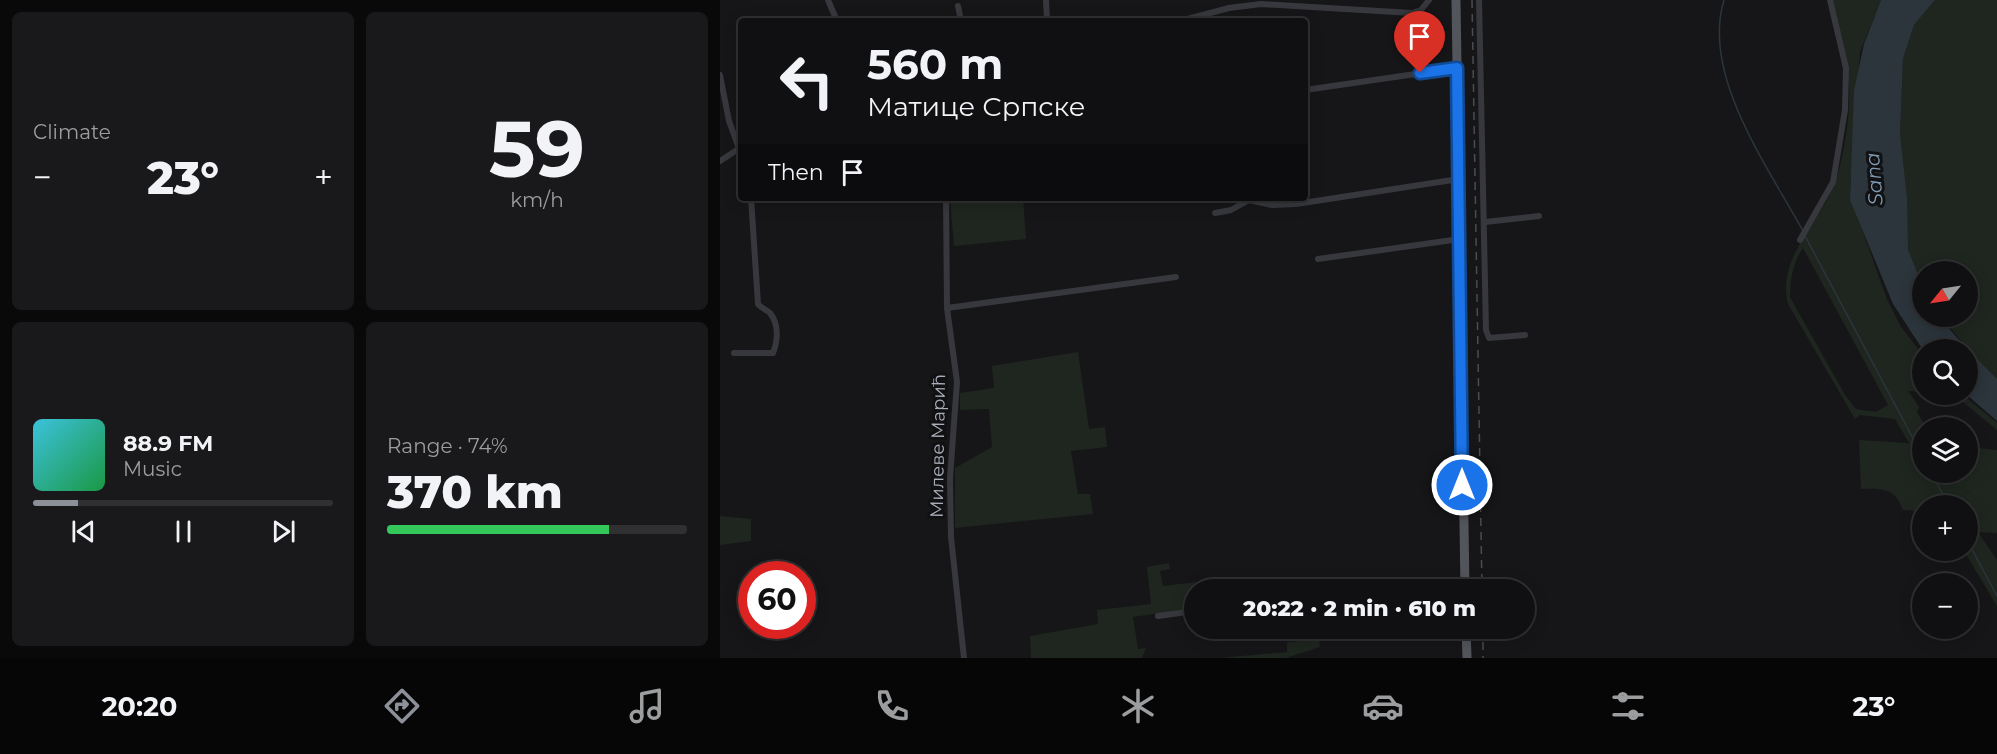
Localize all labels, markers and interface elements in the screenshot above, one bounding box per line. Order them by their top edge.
pin [1394,11,1445,73]
icon: arrive [1403,20,1436,53]
text: 560 m [867,38,1003,90]
icon: left [768,42,846,120]
text: Матице Српске [867,90,1085,123]
text: 59 [489,101,585,197]
text: Climate [33,120,111,144]
text: 23° [147,150,219,205]
water label: Sana [1860,152,1888,206]
icon: arrive [836,156,869,189]
text: − [33,157,52,197]
text: + [314,157,333,197]
text: Then [768,159,824,186]
text: km/h [510,188,564,212]
north arrow [1912,261,1978,327]
map controls [1912,261,1978,639]
button: search [1912,339,1978,405]
street label: Милеве Мaрић [926,374,950,518]
button: layers [1912,417,1978,483]
text: 88.9 FM [123,430,213,457]
text: Range · 74% [387,434,508,458]
position arrow [1430,453,1494,517]
text: Music [123,457,182,481]
text: 370 km [387,464,563,519]
button: + [1912,495,1978,561]
icon: previous [67,515,100,548]
icon: pause [167,515,200,548]
icon: next [267,515,300,548]
speed limit sign: 60 [738,561,816,639]
button: − [1912,573,1978,639]
text: 20:22 · 2 min · 610 m [1243,595,1476,622]
icon: directions [381,685,423,727]
icon: music [626,685,668,727]
icon: phone [871,685,913,727]
icon: climate [1117,685,1159,727]
icon: car [1362,685,1404,727]
icon: filters [1607,685,1649,727]
text: 20:20 [102,690,177,723]
text: 23° [1852,690,1895,723]

